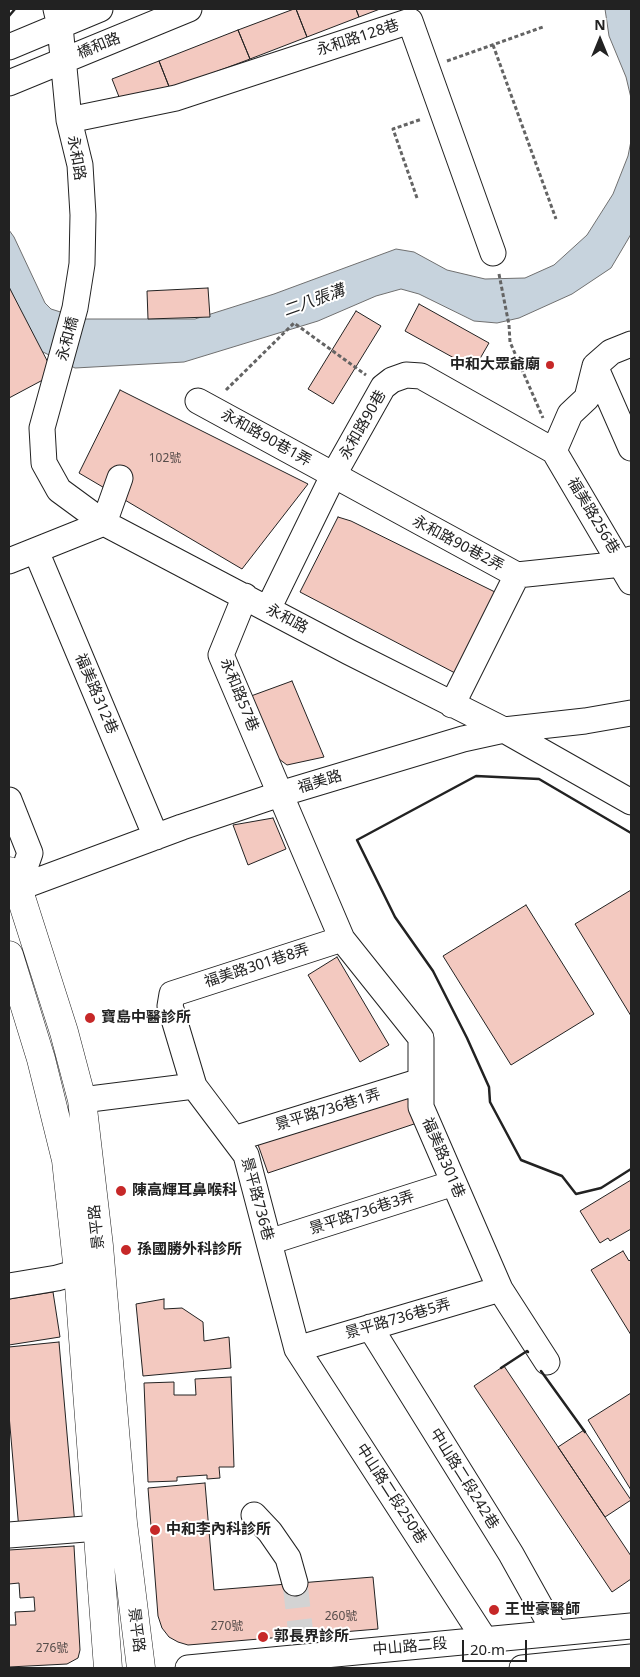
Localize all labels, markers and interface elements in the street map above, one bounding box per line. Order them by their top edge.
north arrow [575,15,625,65]
text: N [594,15,606,34]
street label: 永和路128巷 [314,16,402,60]
street label: 橋和路 [75,29,123,63]
street label: 永和路 [63,134,89,182]
water label: 二八張溝 [281,281,347,321]
street label: 永和橋 [53,315,83,363]
place label: 中和大眾爺廟 [450,356,540,374]
marker: 中和大眾爺廟 [544,359,556,371]
street label: 永和路90巷 [336,387,390,463]
street label: 永和路90巷1弄 [218,406,314,470]
house number: 102號 [149,452,181,466]
street label: 福美路256巷 [563,475,623,557]
street label: 永和路90巷2弄 [409,512,507,576]
street label: 永和路 [263,600,311,638]
street label: 福美路312巷 [71,651,121,737]
street label: 永和路57巷 [216,656,262,734]
street label: 福美路 [296,767,344,797]
street label: 福美路301巷8弄 [202,941,312,991]
place label: 寶島中醫診所 [101,1009,191,1027]
marker: 寶島中醫診所 [83,1011,97,1025]
street label: 景平路736巷1弄 [273,1085,383,1135]
street label: 福美路301巷 [418,1115,468,1201]
street label: 景平路736巷 [237,1155,277,1243]
place label: 陳高輝耳鼻喉科 [132,1182,237,1200]
marker: 陳高輝耳鼻喉科 [114,1184,128,1198]
street label: 景平路736巷3弄 [307,1188,417,1238]
street label: 景平路 [86,1204,108,1250]
place label: 孫國勝外科診所 [137,1241,242,1259]
marker: 孫國勝外科診所 [119,1243,133,1257]
street label: 景平路736巷5弄 [343,1295,453,1343]
street label: 中山路二段242巷 [426,1425,502,1533]
street label: 中山路二段250巷 [352,1441,430,1547]
place label: 中和李內科診所 [166,1521,271,1539]
marker: 中和李內科診所 [148,1523,162,1537]
place label: 王世豪醫師 [505,1601,580,1619]
marker: 王世豪醫師 [487,1603,501,1617]
street label: 景平路 [124,1607,148,1653]
house number: 260號 [325,1610,357,1624]
house number: 270號 [211,1620,243,1634]
place label: 郭長界診所 [274,1628,349,1646]
marker: 郭長界診所 [256,1630,270,1644]
scale bar [465,1630,530,1662]
street label: 中山路二段 [372,1635,448,1659]
text: 20 m [470,1639,505,1659]
house number: 276號 [36,1642,68,1656]

